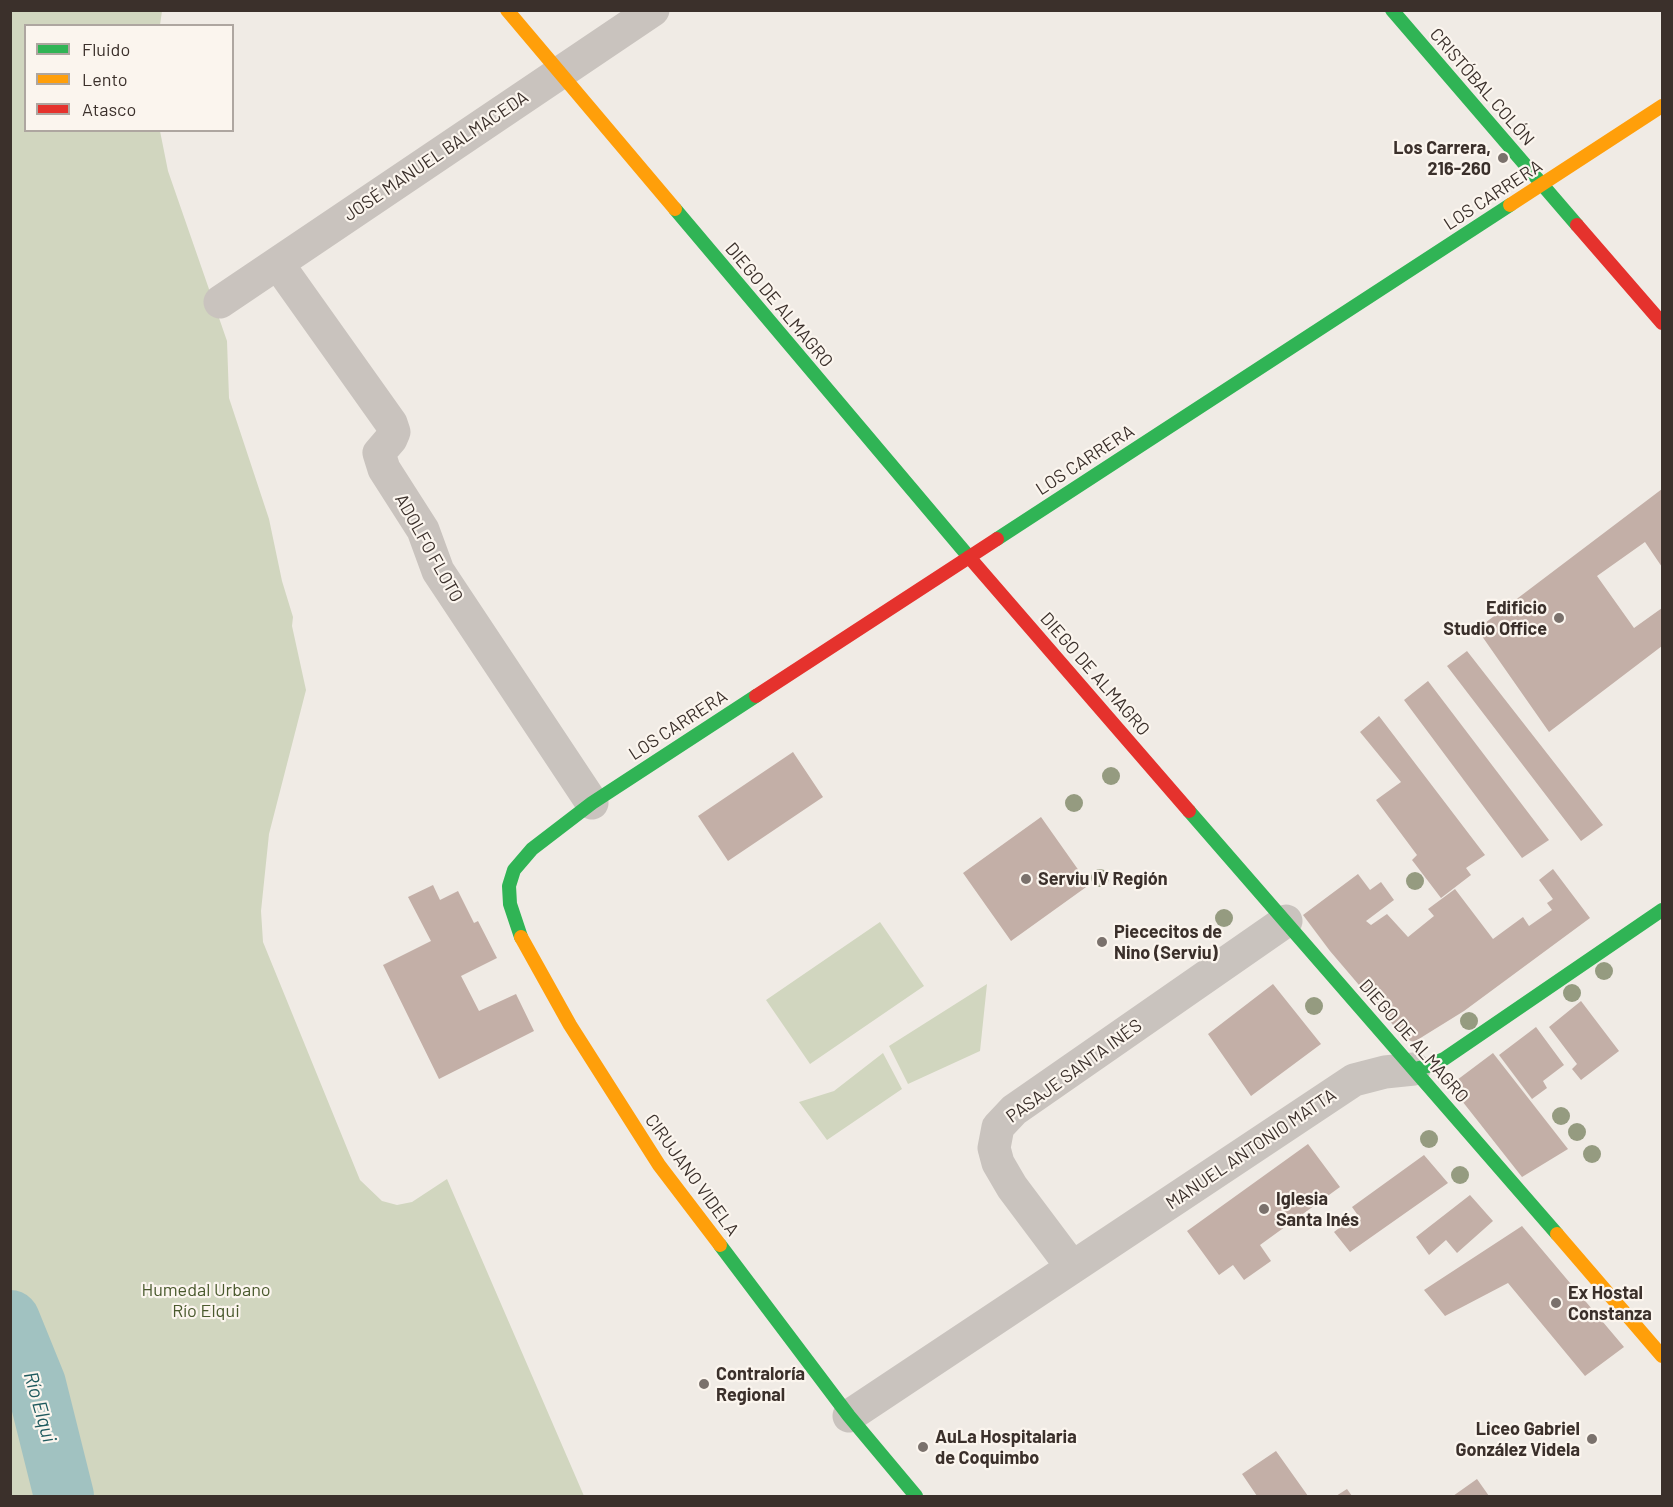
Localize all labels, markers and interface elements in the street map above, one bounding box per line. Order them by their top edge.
legend [24,24,234,132]
street label: CRISTÓBAL COLÓN [1425,24,1539,150]
text: Fluido [82,38,130,60]
text: Lento [82,68,128,90]
street label: JOSÉ MANUEL BALMACEDA [340,86,532,226]
text: Atasco [82,98,136,120]
place label: Los Carrera, 216-260 [1393,137,1491,180]
marker: Los Carrera, 216-260 [1496,151,1510,165]
street label: LOS CARRERA [1440,155,1546,235]
street label: DIEGO DE ALMAGRO [721,238,837,372]
street label: LOS CARRERA [1032,420,1138,500]
street label: ADOLFO FLOTO [390,490,468,606]
place label: Edificio Studio Office [1443,597,1547,640]
street label: DIEGO DE ALMAGRO [1036,608,1154,740]
marker: Edificio Studio Office [1552,611,1566,625]
street label: LOS CARRERA [625,685,731,765]
place label: Serviu IV Región [1038,868,1168,890]
marker: Serviu IV Región [1019,872,1033,886]
place label: Piececitos de Nino (Serviu) [1114,921,1222,964]
marker: Piececitos de Nino (Serviu) [1095,935,1109,949]
street label: DIEGO DE ALMAGRO [1355,975,1473,1107]
street label: PASAJE SANTA INÉS [1002,1015,1146,1127]
street label: MANUEL ANTONIO MATTA [1162,1084,1340,1214]
street label: CIRUJANO VIDELA [640,1110,744,1240]
place label: Iglesia Santa Inés [1276,1188,1359,1230]
marker: Iglesia Santa Inés [1257,1202,1271,1216]
park label: Humedal Urbano Río Elqui [141,1279,271,1322]
place label: Ex Hostal Constanza [1568,1282,1652,1324]
marker: Ex Hostal Constanza [1549,1296,1563,1310]
place label: Contraloría Regional [716,1363,805,1406]
water label: Río Elqui [18,1369,62,1445]
marker: Contraloría Regional [697,1377,711,1391]
place label: Liceo Gabriel González Videla [1456,1418,1580,1460]
place label: AuLa Hospitalaria de Coquimbo [935,1426,1077,1468]
marker: Liceo Gabriel González Videla [1585,1432,1599,1446]
marker: AuLa Hospitalaria de Coquimbo [916,1440,930,1454]

